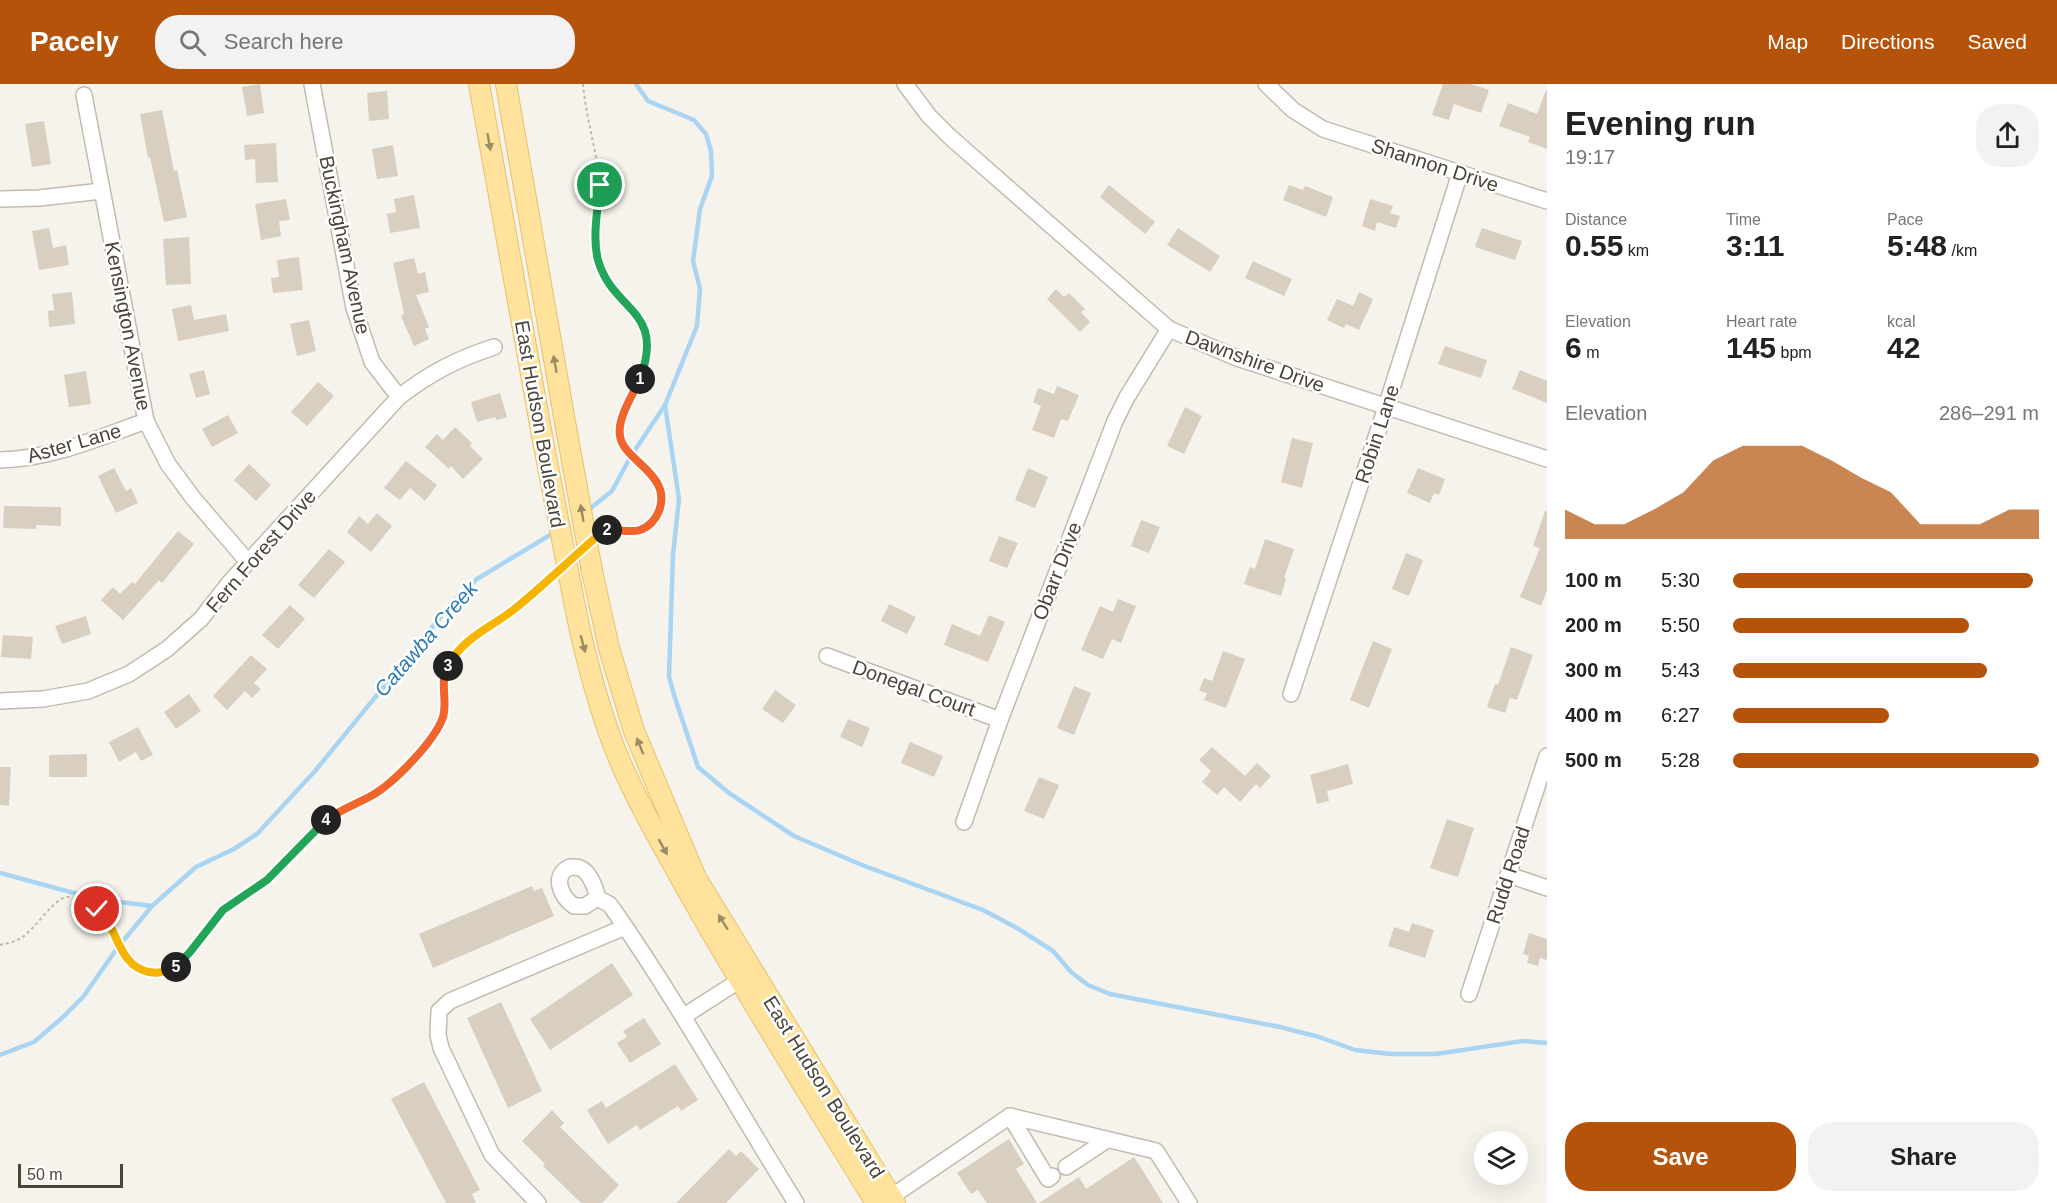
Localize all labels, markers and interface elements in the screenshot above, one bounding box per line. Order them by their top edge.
search box [155,15,575,69]
text: Pacely [30,26,119,57]
icon: search [176,26,209,59]
text: Search here [224,29,344,54]
text: Map [1767,30,1808,53]
text: Directions [1841,30,1934,53]
text: Saved [1967,30,2027,53]
button: share [1976,104,2039,167]
text: Evening run [1565,105,1756,142]
one-way arrow [485,132,494,151]
street label: Shannon Drive [1369,134,1501,196]
text: 19:17 [1565,146,1615,168]
street label: Buckingham Avenue [315,154,375,336]
pin [574,159,625,210]
icon: arrive [583,168,616,201]
text: Distance [1565,211,1627,228]
text: Time [1726,211,1761,228]
text: Pace [1887,211,1923,228]
text: 0.55 [1565,229,1623,262]
text: 3:11 [1726,229,1784,262]
text: 5:48 [1887,229,1947,262]
street label: Kensington Avenue [101,239,155,413]
text: km [1623,242,1649,259]
text: /km [1947,242,1977,259]
text: Elevation [1565,313,1631,330]
text: Heart rate [1726,313,1797,330]
text: kcal [1887,313,1915,330]
street label: East Hudson Boulevard [511,319,569,529]
street label: Dawnshire Drive [1182,326,1328,396]
text: 6 [1565,331,1582,364]
text: 145 [1726,331,1776,364]
text: 42 [1887,331,1920,364]
text: m [1582,344,1599,361]
text: bpm [1776,344,1812,361]
one-way arrow [550,355,559,374]
pin: 1 [625,364,655,394]
text: 1 [636,370,644,387]
street label: Robin Lane [1351,382,1403,486]
text: Elevation [1565,402,1647,424]
text: 286–291 m [1939,402,2039,424]
street label: Aster Lane [24,419,124,467]
street label: Fern Forest Drive [202,485,320,617]
one-way arrow [577,504,586,523]
pin: 2 [592,515,622,545]
street label: Obarr Drive [1028,519,1086,623]
text: 2 [603,521,611,538]
text: 100 m [1565,569,1622,591]
text: 5:30 [1661,569,1700,591]
water label: Catawba Creek [369,575,483,701]
text: 200 m [1565,614,1622,636]
text: 5:50 [1661,614,1700,636]
one-way arrow [578,634,588,653]
pin: 3 [433,651,463,681]
street label: Donegal Court [850,656,979,721]
text: 3 [444,657,452,674]
text: 300 m [1565,659,1622,681]
text: 5:43 [1661,659,1700,681]
text: 400 m [1565,704,1622,726]
text: 6:27 [1661,704,1700,726]
one-way arrow [635,737,644,755]
text: 500 m [1565,749,1622,771]
text: 5:28 [1661,749,1700,771]
pin: 4 [311,805,341,835]
text: 4 [322,811,330,828]
street label: Rudd Road [1482,823,1534,927]
one-way arrow [658,839,668,856]
pin [71,883,122,934]
icon: check [80,892,113,925]
one-way arrow [717,914,728,930]
pin: 5 [161,952,191,982]
text: 5 [172,958,180,975]
street label: East Hudson Boulevard [759,992,889,1182]
button: Save [1565,1122,1796,1191]
button: Share [1808,1122,2039,1191]
map controls [1474,1131,1528,1185]
button: layers [1474,1131,1528,1185]
scale bar [18,1161,123,1188]
text: 50 m [27,1166,63,1183]

